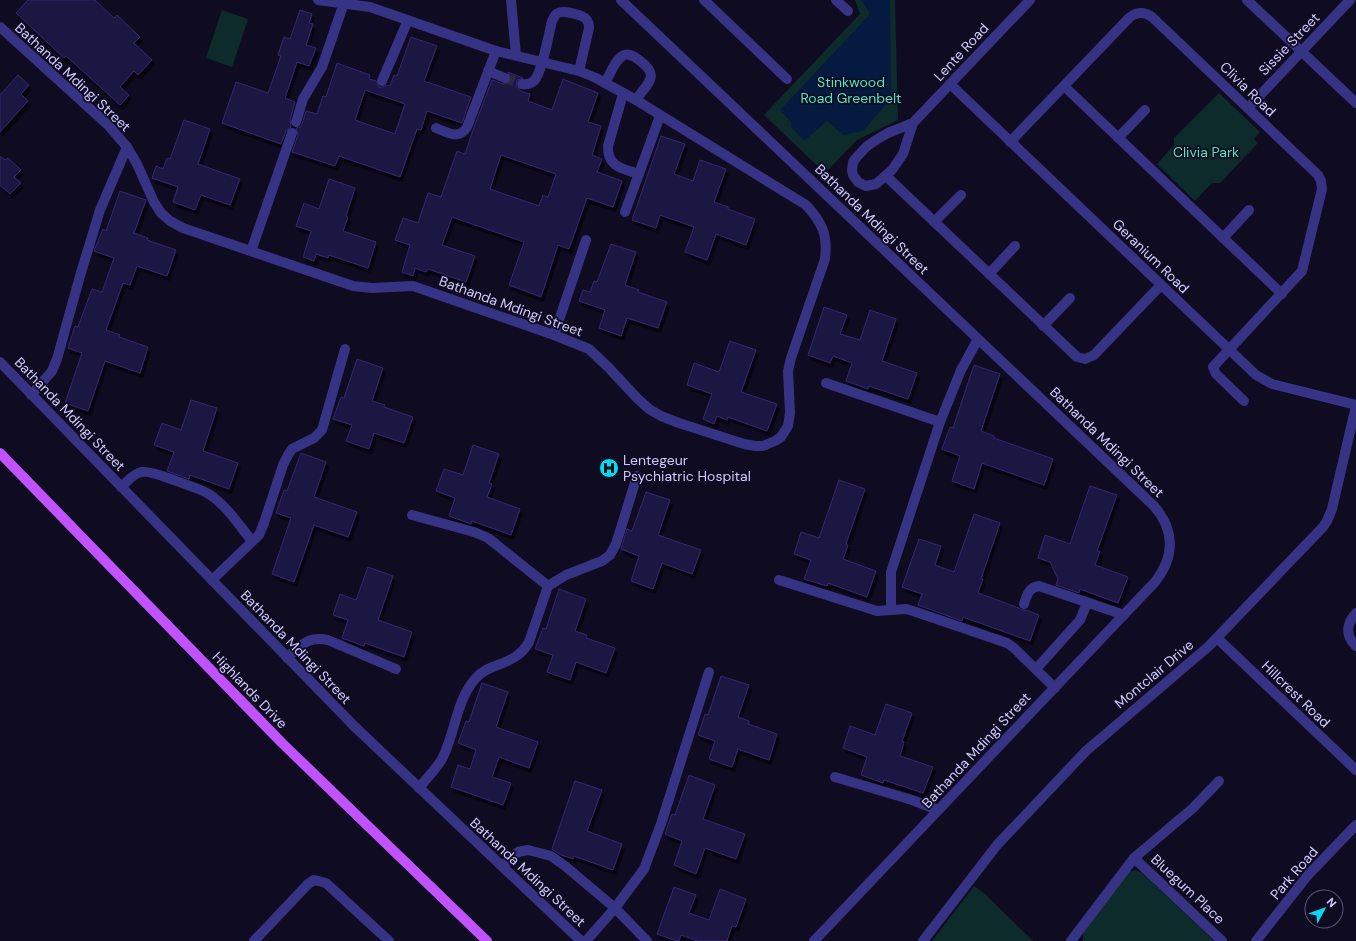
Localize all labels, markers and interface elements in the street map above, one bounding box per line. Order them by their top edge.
street label: Sissie Street [1255,9,1323,79]
street label: Bathanda Mdingi Street [11,19,135,135]
street label: Lente Road [930,19,992,85]
street label: Clivia Road [1216,58,1280,120]
park label: Stinkwood Road Greenbelt [800,73,902,107]
park label: Clivia Park [1173,143,1239,161]
street label: Bathanda Mdingi Street [811,160,933,278]
street label: Geranium Road [1109,215,1193,297]
street label: Bathanda Mdingi Street [437,272,585,340]
street label: Bathanda Mdingi Street [11,353,129,475]
street label: Bathanda Mdingi Street [1046,383,1168,501]
place label: Lentegeur Psychiatric Hospital [623,451,751,485]
hospital icon: Lentegeur Psychiatric Hospital [598,457,620,479]
street label: Bathanda Mdingi Street [237,586,355,708]
street label: Montclair Drive [1111,636,1197,712]
street label: Highlands Drive [209,648,291,732]
street label: Hillcrest Road [1258,657,1334,731]
street label: Bathanda Mdingi Street [918,688,1034,812]
street label: Bathanda Mdingi Street [466,814,590,930]
street label: Park Road [1266,843,1322,903]
street label: Bluegum Place [1147,850,1229,928]
north arrow [1304,889,1344,929]
text: N [1324,895,1339,910]

